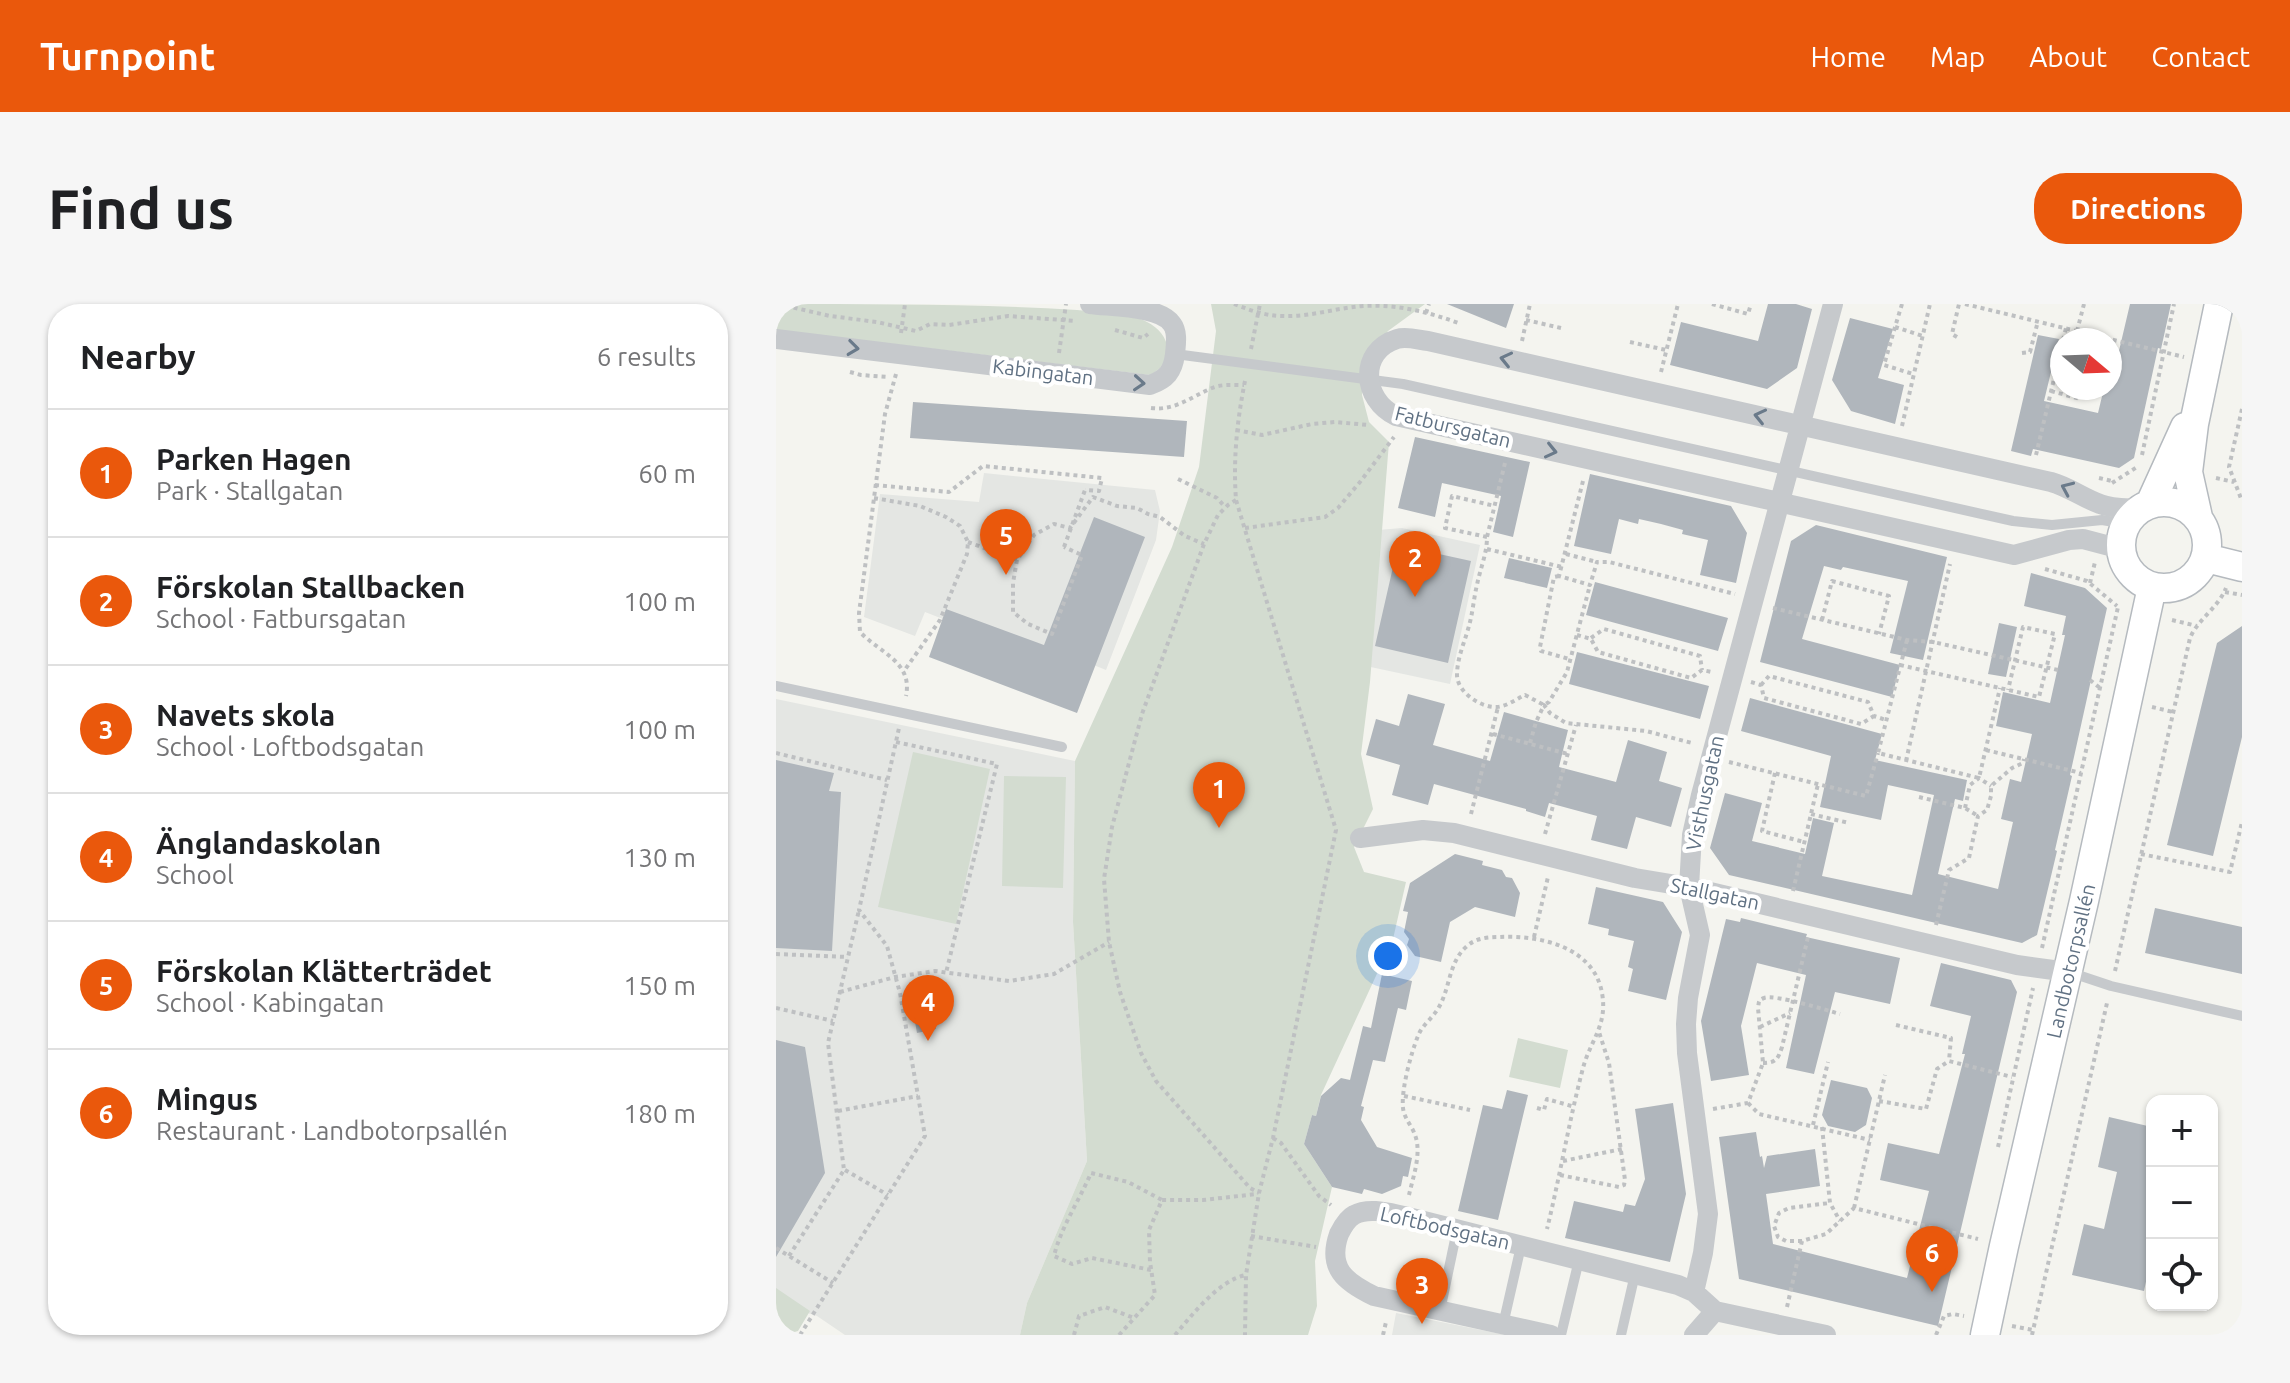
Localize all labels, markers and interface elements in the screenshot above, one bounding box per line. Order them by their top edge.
text: Turnpoint [40,35,215,77]
text: Home [1811,41,1886,72]
text: Map [1930,41,1985,72]
text: About [2029,41,2107,72]
text: Contact [2151,41,2250,72]
button: Directions [2034,173,2242,244]
text: Find us [48,177,234,240]
north arrow [2050,328,2122,400]
text: Nearby [80,337,195,375]
one-way arrow [847,340,860,357]
text: 6 results [597,342,696,371]
one-way arrow [1500,351,1513,368]
street label: Kabingatan [991,354,1095,389]
one-way arrow [1133,374,1146,391]
street label: Fatbursgatan [1393,401,1513,452]
one-way arrow [1753,408,1767,425]
text: Parken Hagen [156,442,351,476]
one-way arrow [1544,442,1558,459]
text: 1 [99,459,113,488]
text: 60 m [638,459,696,488]
text: Park · Stallgatan [156,476,343,505]
one-way arrow [2060,482,2075,498]
pin: 5 [980,509,1032,575]
pin: 2 [1389,531,1441,597]
text: Förskolan Stallbacken [156,570,465,604]
text: 2 [99,587,113,616]
text: 100 m [624,587,696,616]
text: School · Fatbursgatan [156,604,406,633]
text: Navets skola [156,698,335,732]
text: 3 [99,715,113,744]
text: 100 m [624,715,696,744]
text: School · Loftbodsgatan [156,732,424,761]
street label: Visthusgatan [1681,733,1728,853]
pin: 1 [1193,762,1245,828]
text: Änglandaskolan [156,826,381,860]
text: 4 [99,843,113,872]
text: 130 m [624,843,696,872]
text: School [156,860,234,889]
street label: Stallgatan [1669,873,1762,914]
street label: Landbotorpsallén [2042,881,2099,1040]
your location [1368,936,1408,976]
text: Förskolan Klätterträdet [156,954,492,988]
text: 5 [99,971,113,1000]
text: 150 m [624,971,696,1000]
pin: 4 [902,975,954,1041]
text: School · Kabingatan [156,988,384,1017]
text: Mingus [156,1082,258,1116]
map controls [2146,1095,2218,1311]
button: + [2146,1095,2218,1167]
text: 6 [99,1099,113,1128]
text: 180 m [624,1099,696,1128]
text: Restaurant · Landbotorpsallén [156,1116,508,1145]
button: − [2146,1167,2218,1239]
street label: Loftbodsgatan [1378,1201,1512,1254]
pin: 6 [1906,1226,1958,1292]
button: locate [2146,1239,2218,1311]
pin: 3 [1396,1258,1448,1324]

